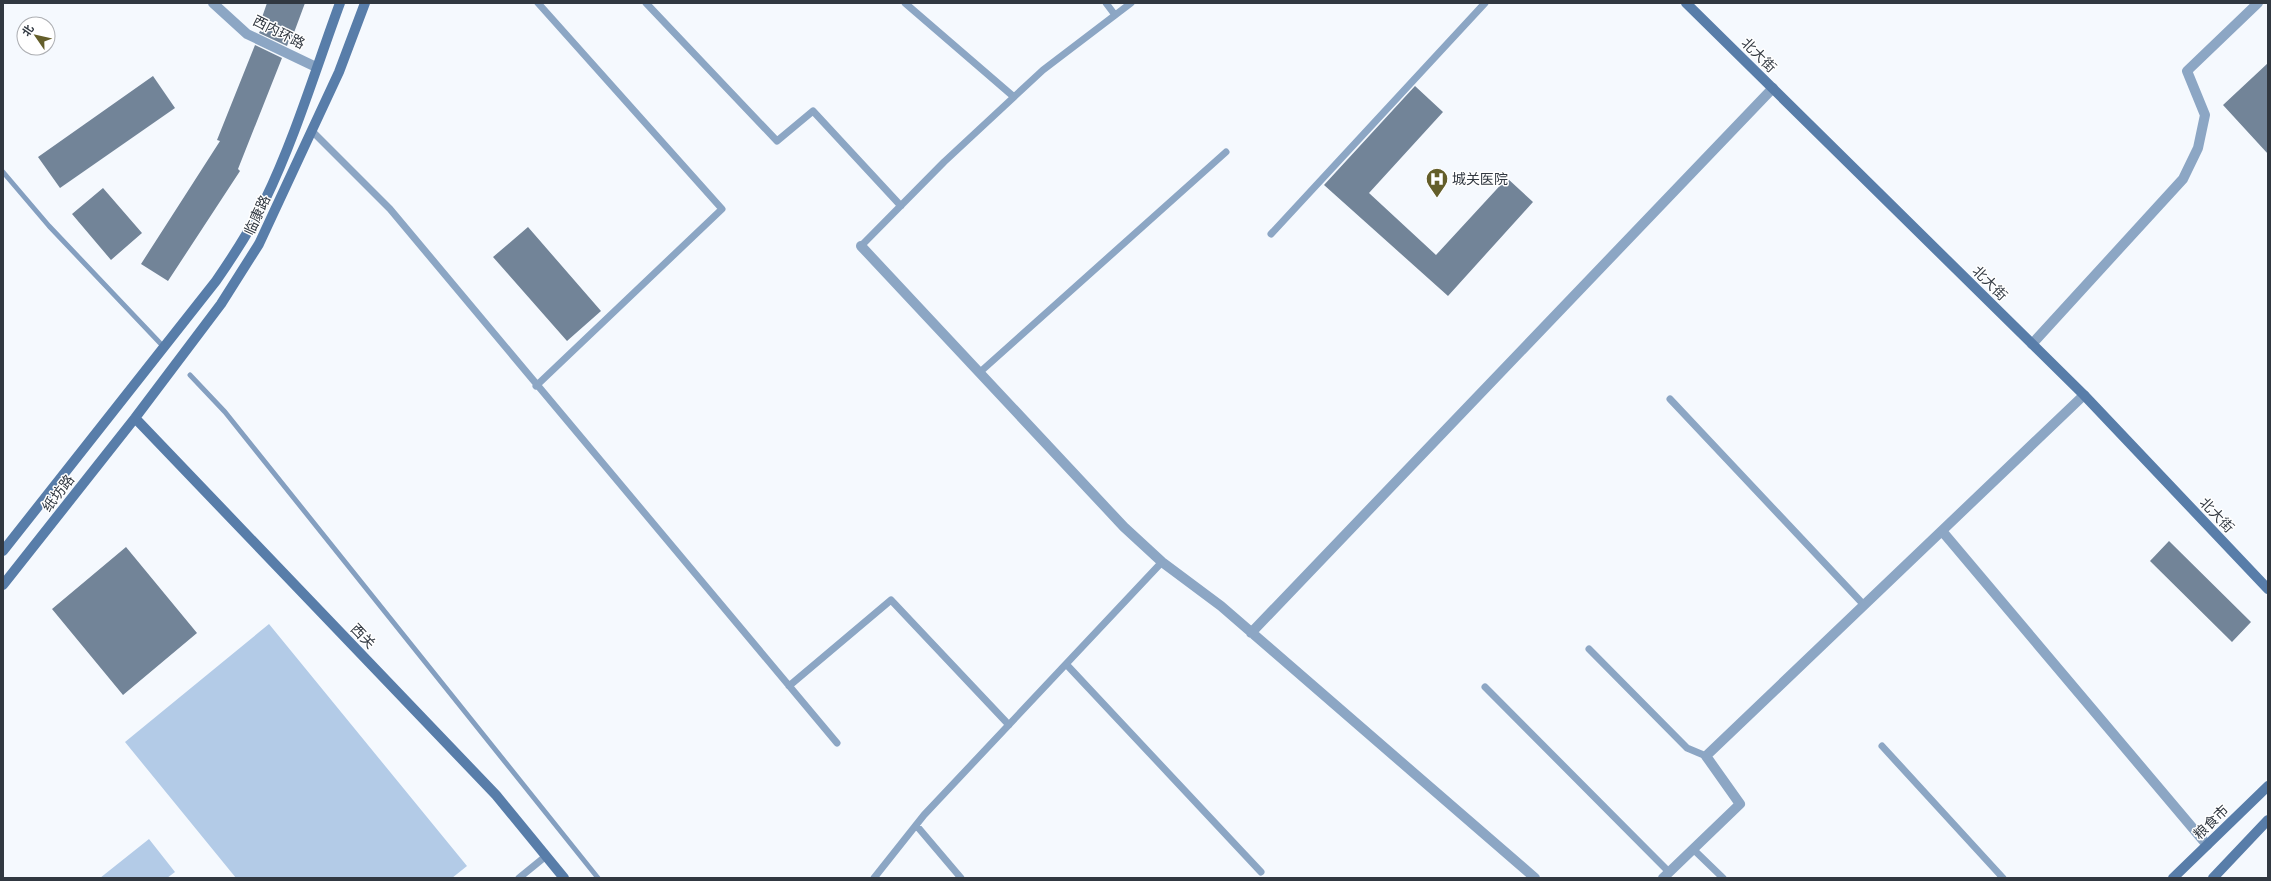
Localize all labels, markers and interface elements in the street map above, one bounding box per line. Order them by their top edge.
street label: 西内环路 [250,11,308,53]
north arrow [16,16,56,56]
text: 北 [19,22,37,39]
street label: 北大街 [1738,34,1780,76]
hospital icon: 城关医院 [1424,166,1450,199]
place label: 城关医院 [1452,170,1508,188]
street label: 临康路 [240,192,274,238]
street label: 北大街 [1969,262,2011,304]
street label: 纸坊路 [38,471,78,515]
street label: 北大街 [2196,494,2238,536]
street label: 西关 [347,620,379,652]
street label: 粮食市 [2190,801,2232,843]

